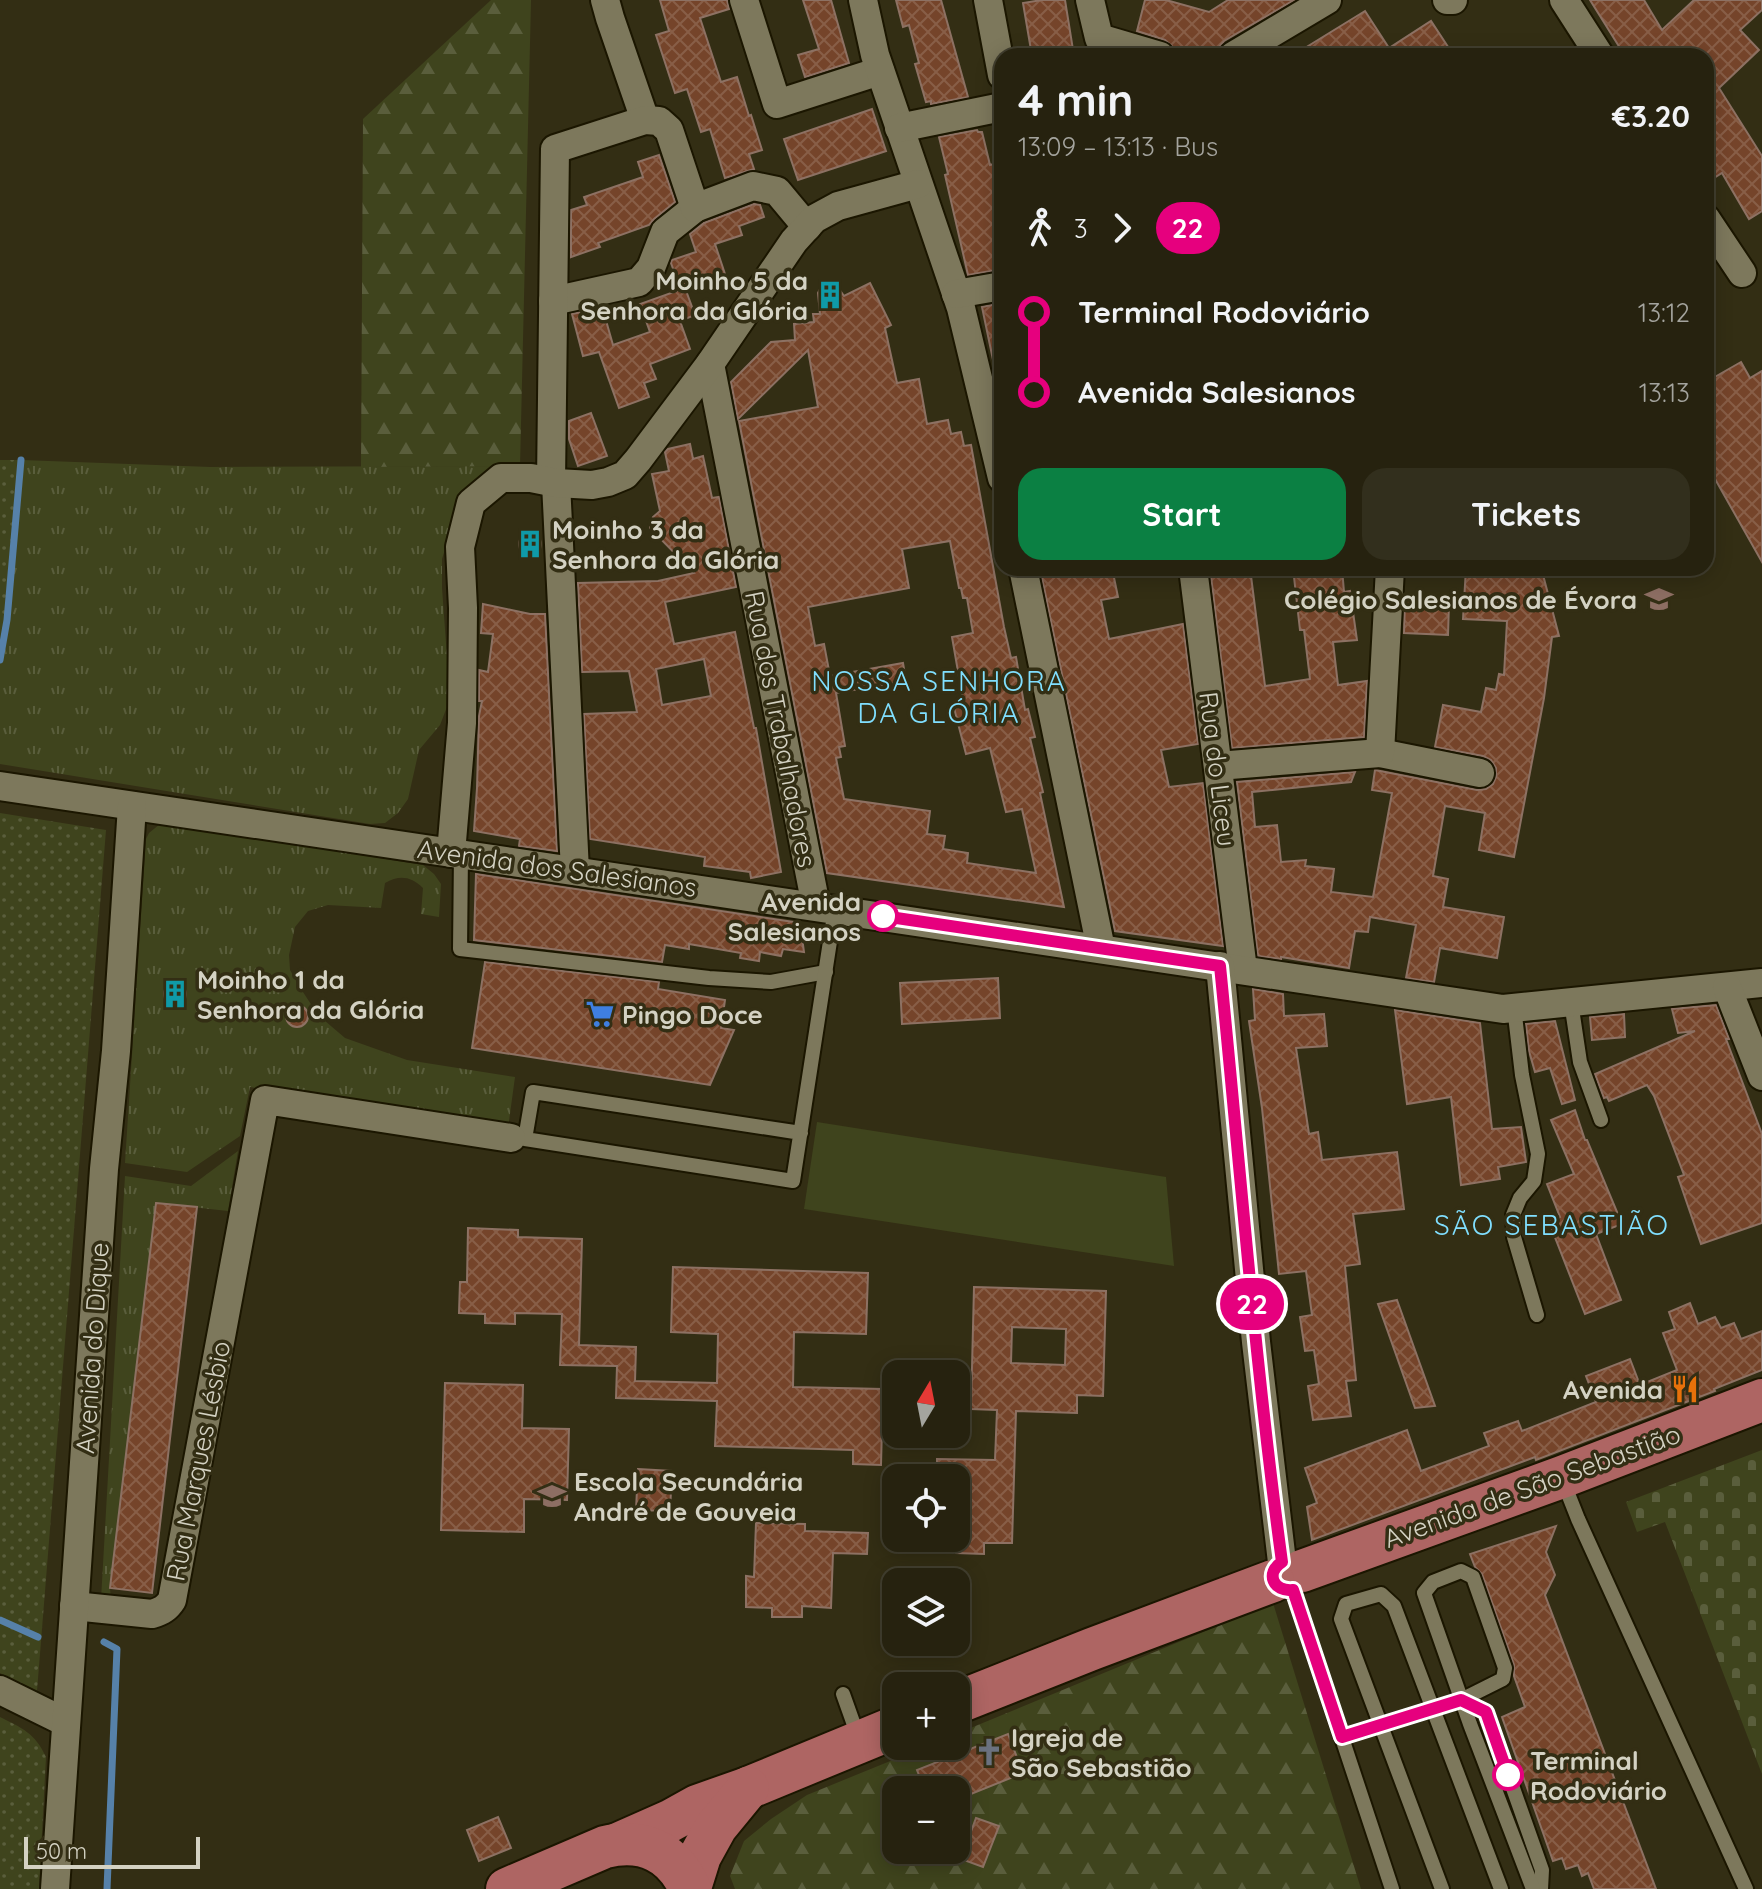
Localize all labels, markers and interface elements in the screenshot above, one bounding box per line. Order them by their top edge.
text: 4 min [1018,72,1133,127]
text: €3.20 [1612,97,1690,135]
text: 13:09 – 13:13 · Bus [1018,130,1218,163]
icon: walk [1018,206,1062,250]
icon: forward [1100,206,1144,250]
text: 22 [1172,210,1204,245]
text: 3 [1074,212,1088,245]
place label: Moinho 5 da Senhora da Glória [581,264,808,327]
building icon: Moinho 5 da Senhora da Glória [815,280,845,310]
text: Terminal Rodoviário [1078,293,1370,331]
text: 13:12 [1638,296,1690,329]
text: Avenida Salesianos [1078,373,1355,411]
text: 13:13 [1639,376,1690,409]
button: Start [1018,468,1346,560]
button: Tickets [1362,468,1690,560]
place label: Moinho 3 da Senhora da Glória [552,513,779,576]
building icon: Moinho 3 da Senhora da Glória [515,529,545,559]
place label: Colégio Salesianos de Évora [1284,583,1637,616]
school or university icon: Colégio Salesianos de Évora [1644,584,1674,614]
street label: Rua dos Trabalhadores [738,588,824,870]
district label: NOSSA SENHORA DA GLÓRIA [811,663,1067,730]
street label: Rua do Liceu [1192,690,1244,848]
street label: Avenida dos Salesianos [415,832,699,904]
place label: Avenida Salesianos [728,885,861,948]
marker: Avenida Salesianos [868,901,898,931]
place label: Moinho 1 da Senhora da Glória [197,963,424,1026]
building icon: Moinho 1 da Senhora da Glória [160,979,190,1009]
place label: Pingo Doce [622,998,763,1031]
supermarket icon: Pingo Doce [585,999,615,1029]
district label: SÃO SEBASTIÃO [1434,1207,1670,1242]
street label: Avenida do Dique [68,1241,116,1455]
line badge: 22 [1216,1278,1288,1330]
text: 22 [1236,1286,1268,1321]
street label: Rua Marques Lésbio [159,1338,237,1584]
north arrow [882,1360,970,1448]
map controls [882,1360,970,1864]
place label: Avenida [1563,1373,1663,1406]
restaurant icon: Avenida [1670,1374,1700,1404]
street label: Avenida de São Sebastião [1379,1417,1685,1555]
button: locate [882,1464,970,1552]
place label: Escola Secundária André de Gouveia [574,1465,803,1528]
school or university icon: Escola Secundária André de Gouveia [537,1481,567,1511]
button: layers [882,1568,970,1656]
button: + [882,1672,970,1760]
place label: Igreja de São Sebastião [1011,1721,1192,1784]
church icon: Igreja de São Sebastião [974,1737,1004,1767]
place label: Terminal Rodoviário [1530,1744,1667,1807]
marker: Terminal Rodoviário [1493,1760,1523,1790]
button: − [882,1776,970,1864]
scale bar [24,1833,200,1869]
text: 50 m [36,1837,87,1865]

